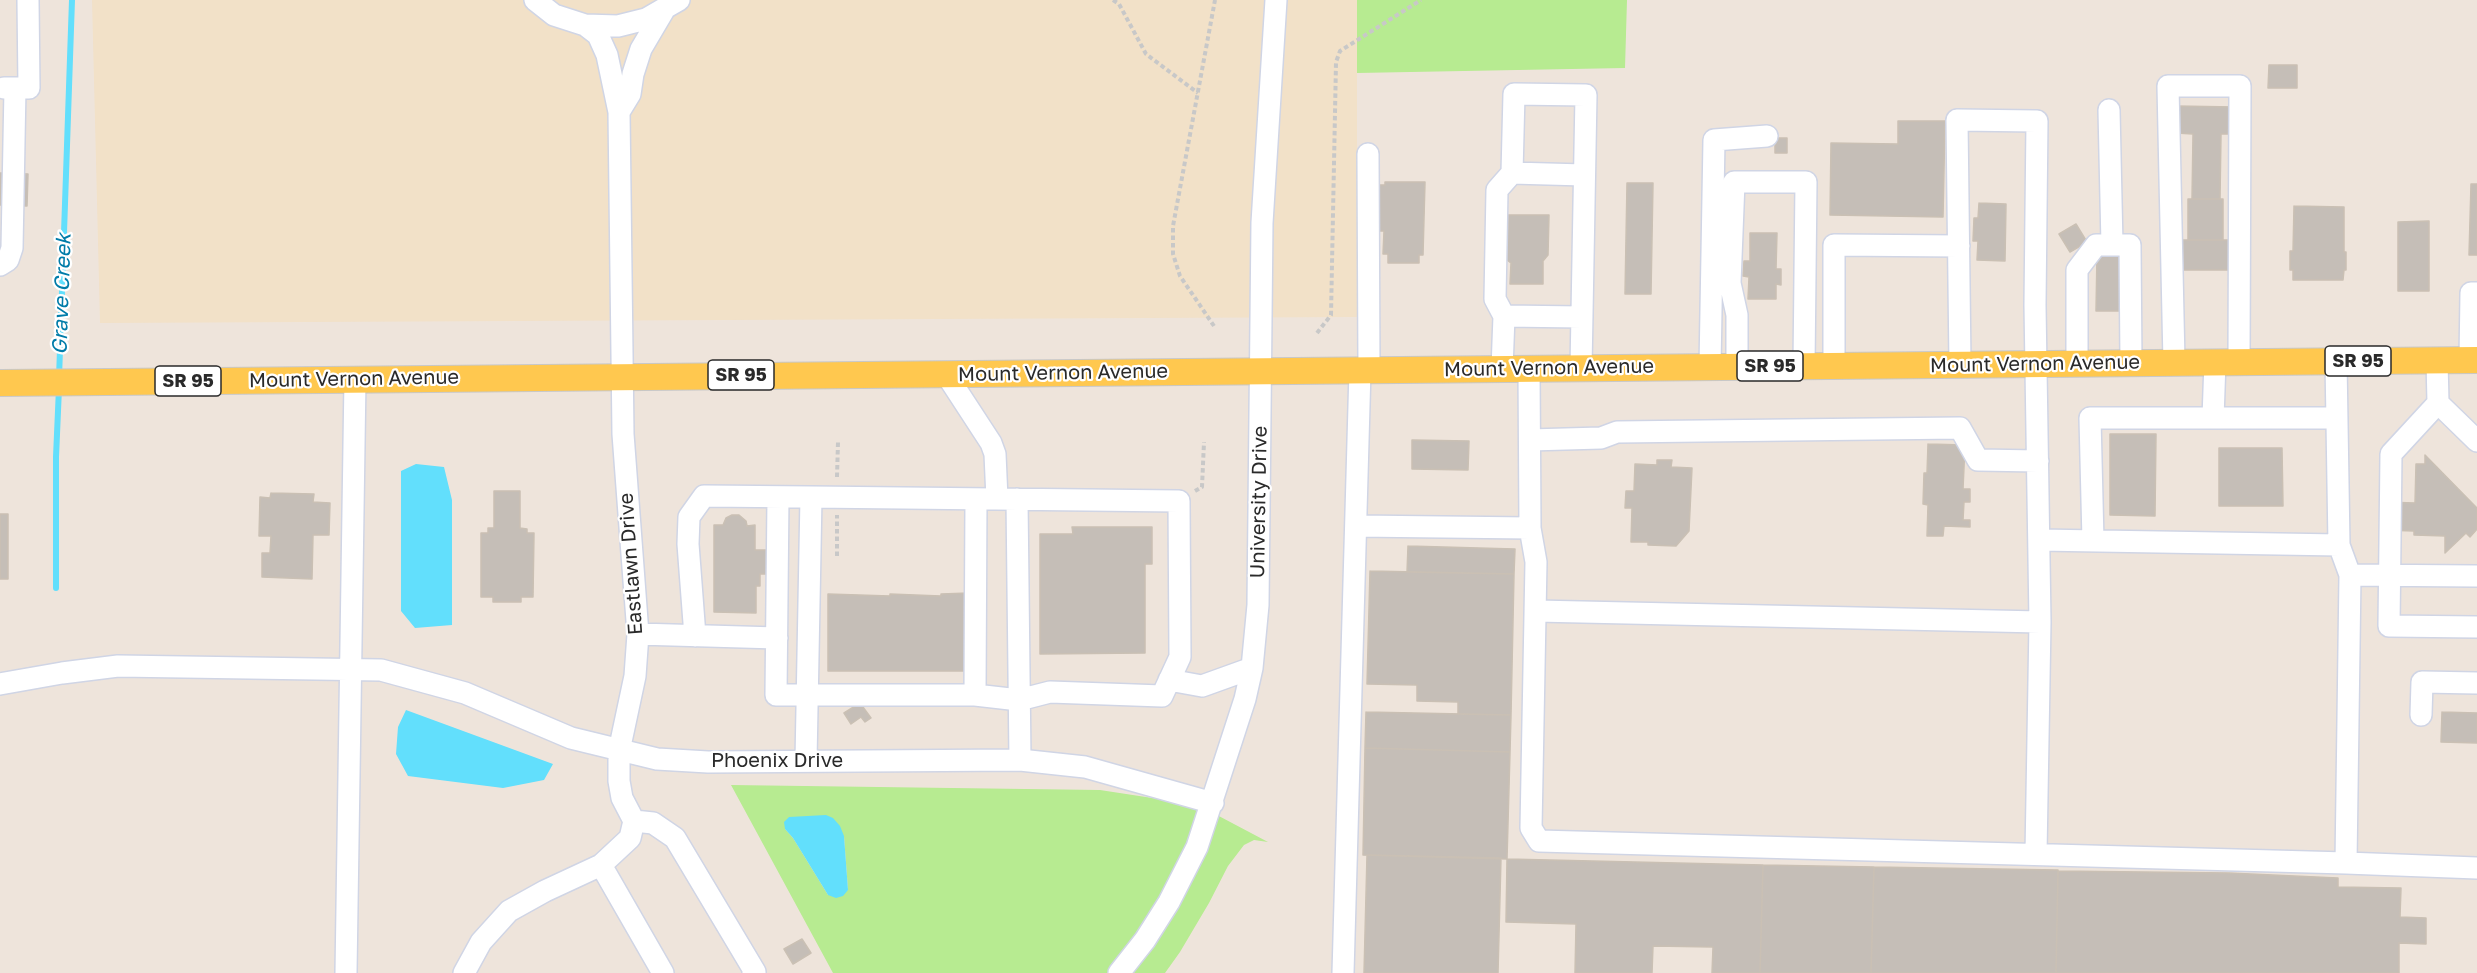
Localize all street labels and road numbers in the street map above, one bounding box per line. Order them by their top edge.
road number: SR 95 [2325,346,2391,376]
street label: Mount Vernon Avenue [1930,350,2140,378]
road number: SR 95 [1737,351,1803,381]
street label: Mount Vernon Avenue [1444,354,1654,382]
street label: Mount Vernon Avenue [958,359,1168,387]
road number: SR 95 [708,360,774,390]
street label: Mount Vernon Avenue [249,365,459,393]
road number: SR 95 [155,366,221,396]
street label: University Drive [1246,426,1272,578]
street label: Eastlawn Drive [614,492,648,636]
street label: Phoenix Drive [711,749,843,773]

